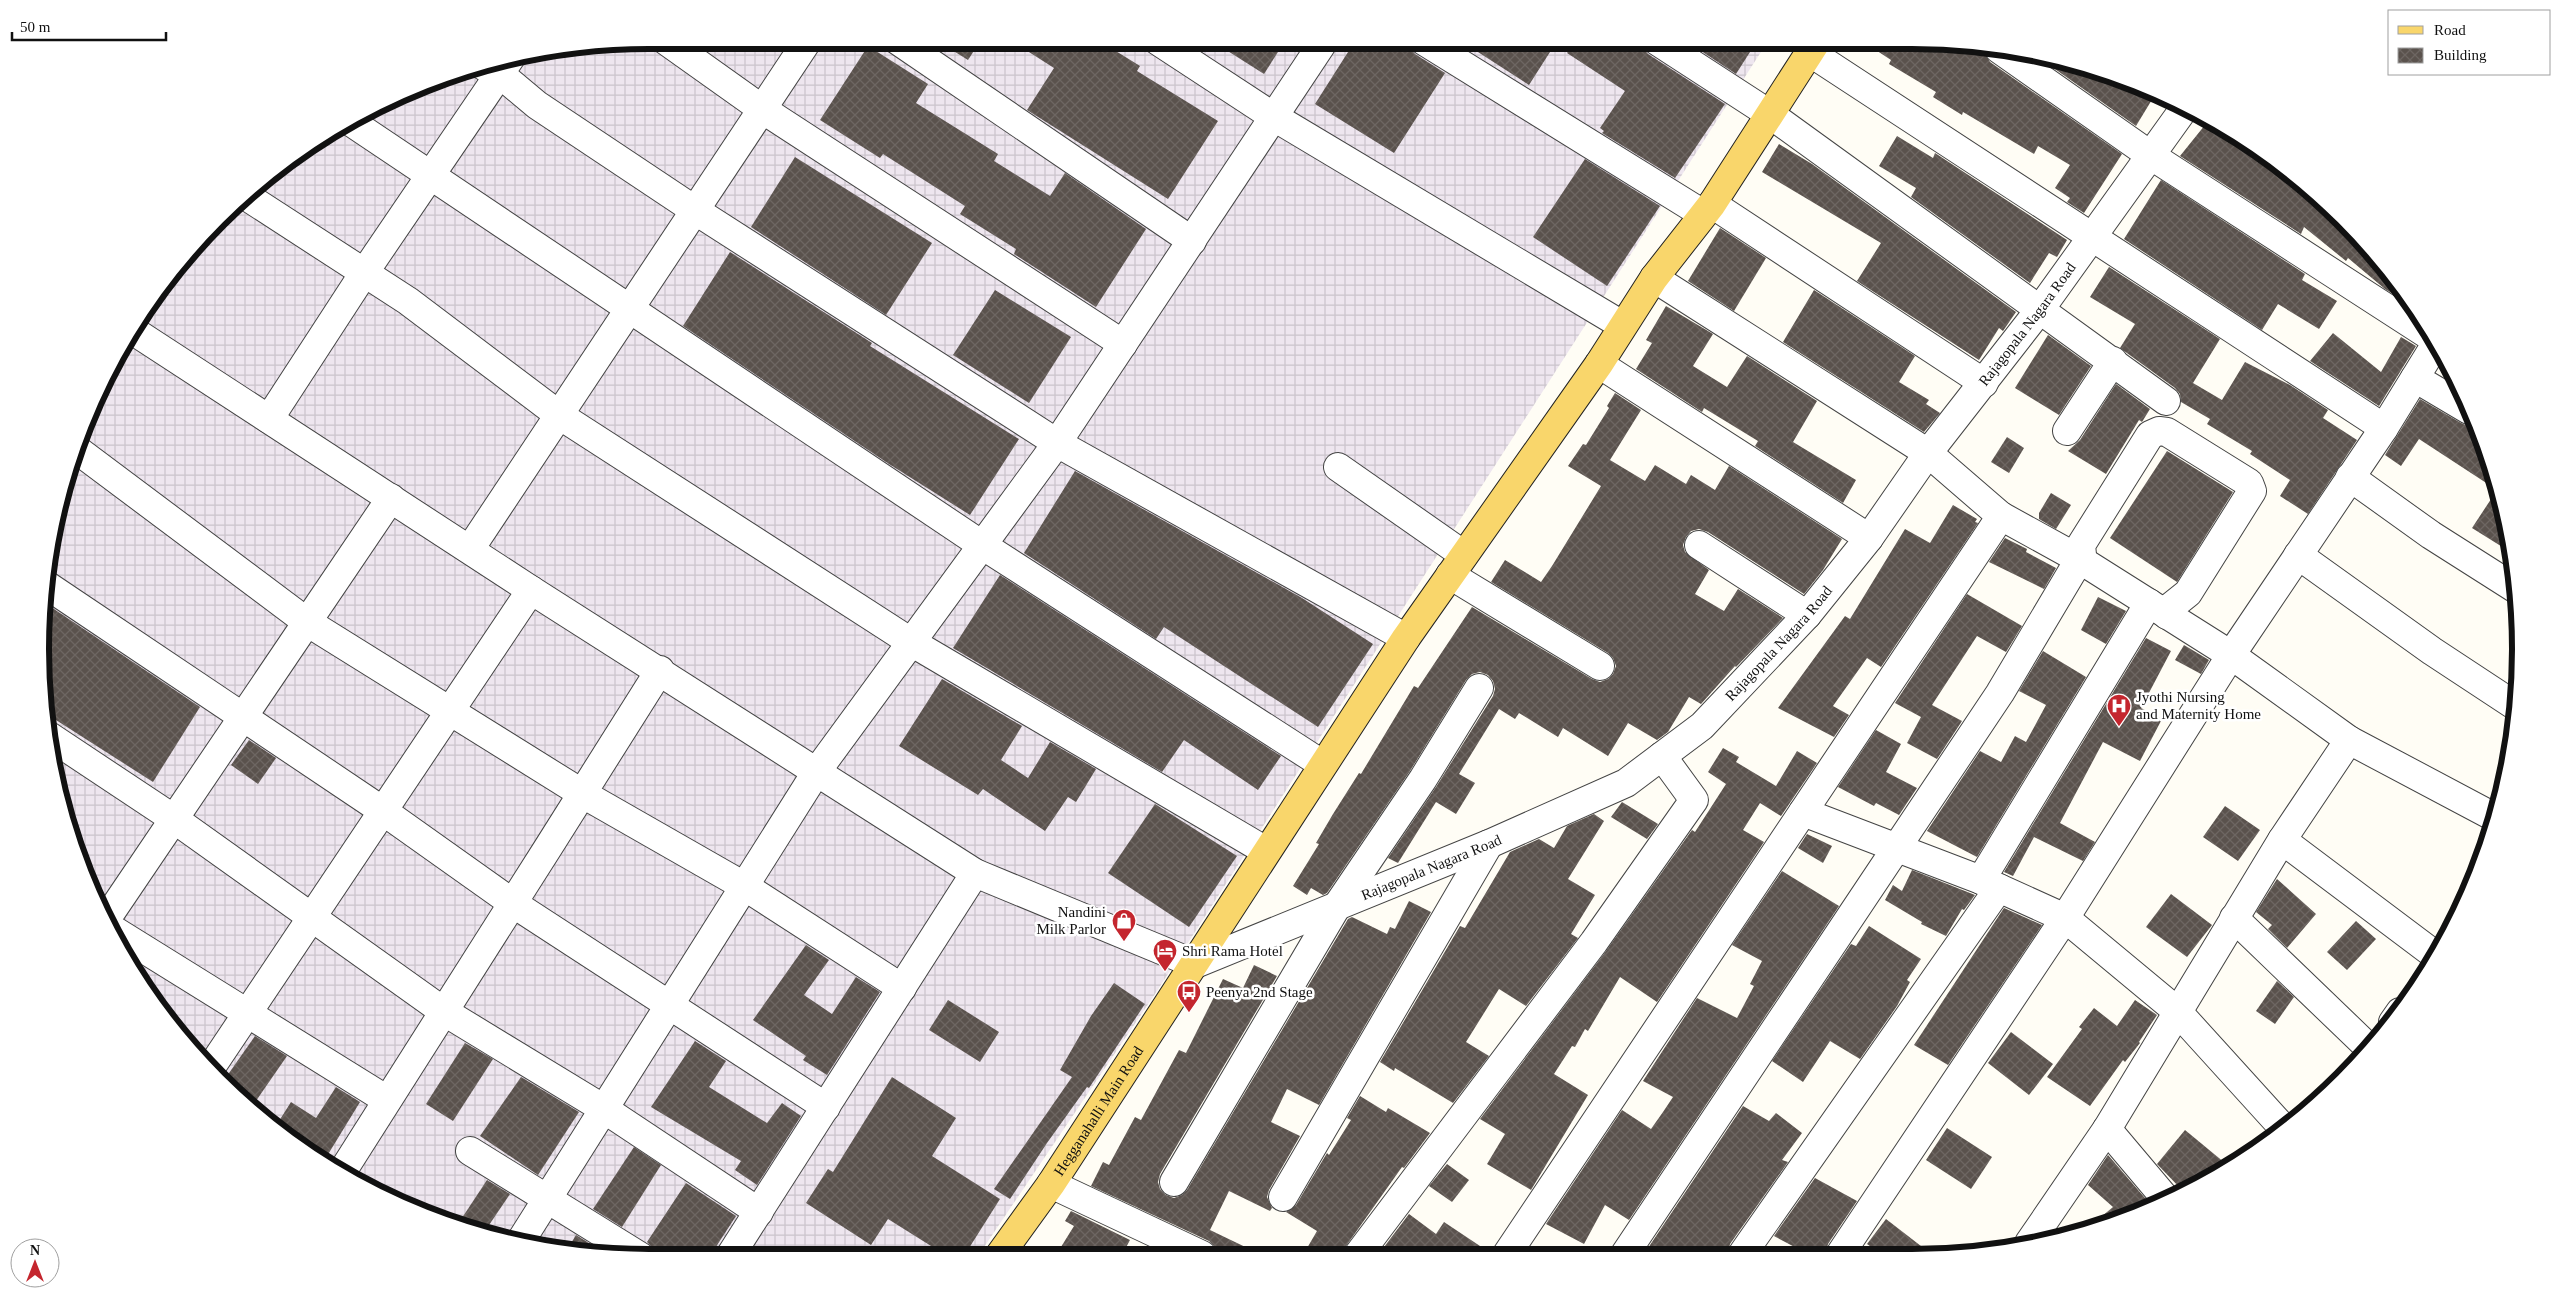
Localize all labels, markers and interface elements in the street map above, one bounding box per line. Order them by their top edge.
scale bar [12,10,166,42]
legend [2388,10,2551,75]
text: 50 m [20,19,51,35]
text: Road [2434,22,2466,38]
text: Building [2434,47,2487,63]
street label: Rajagopala Nagara Road [1975,259,2079,389]
street label: Rajagopala Nagara Road [1722,582,1835,704]
place label: Jyothi Nursing and Maternity Home [2136,689,2261,722]
hospital icon: Jyothi Nursing and Maternity Home [2106,693,2132,727]
street label: Rajagopala Nagara Road [1359,831,1504,903]
place label: Nandini Milk Parlor [1036,904,1106,937]
shop icon: Nandini Milk Parlor [1111,908,1137,942]
hotel icon: Shri Rama Hotel [1152,938,1178,972]
place label: Shri Rama Hotel [1182,943,1283,959]
bus stop icon: Peenya 2nd Stage [1176,979,1202,1013]
place label: Peenya 2nd Stage [1206,984,1313,1000]
street label: Hegganahalli Main Road [1051,1043,1147,1179]
north arrow [10,1238,60,1288]
text: N [30,1243,40,1258]

